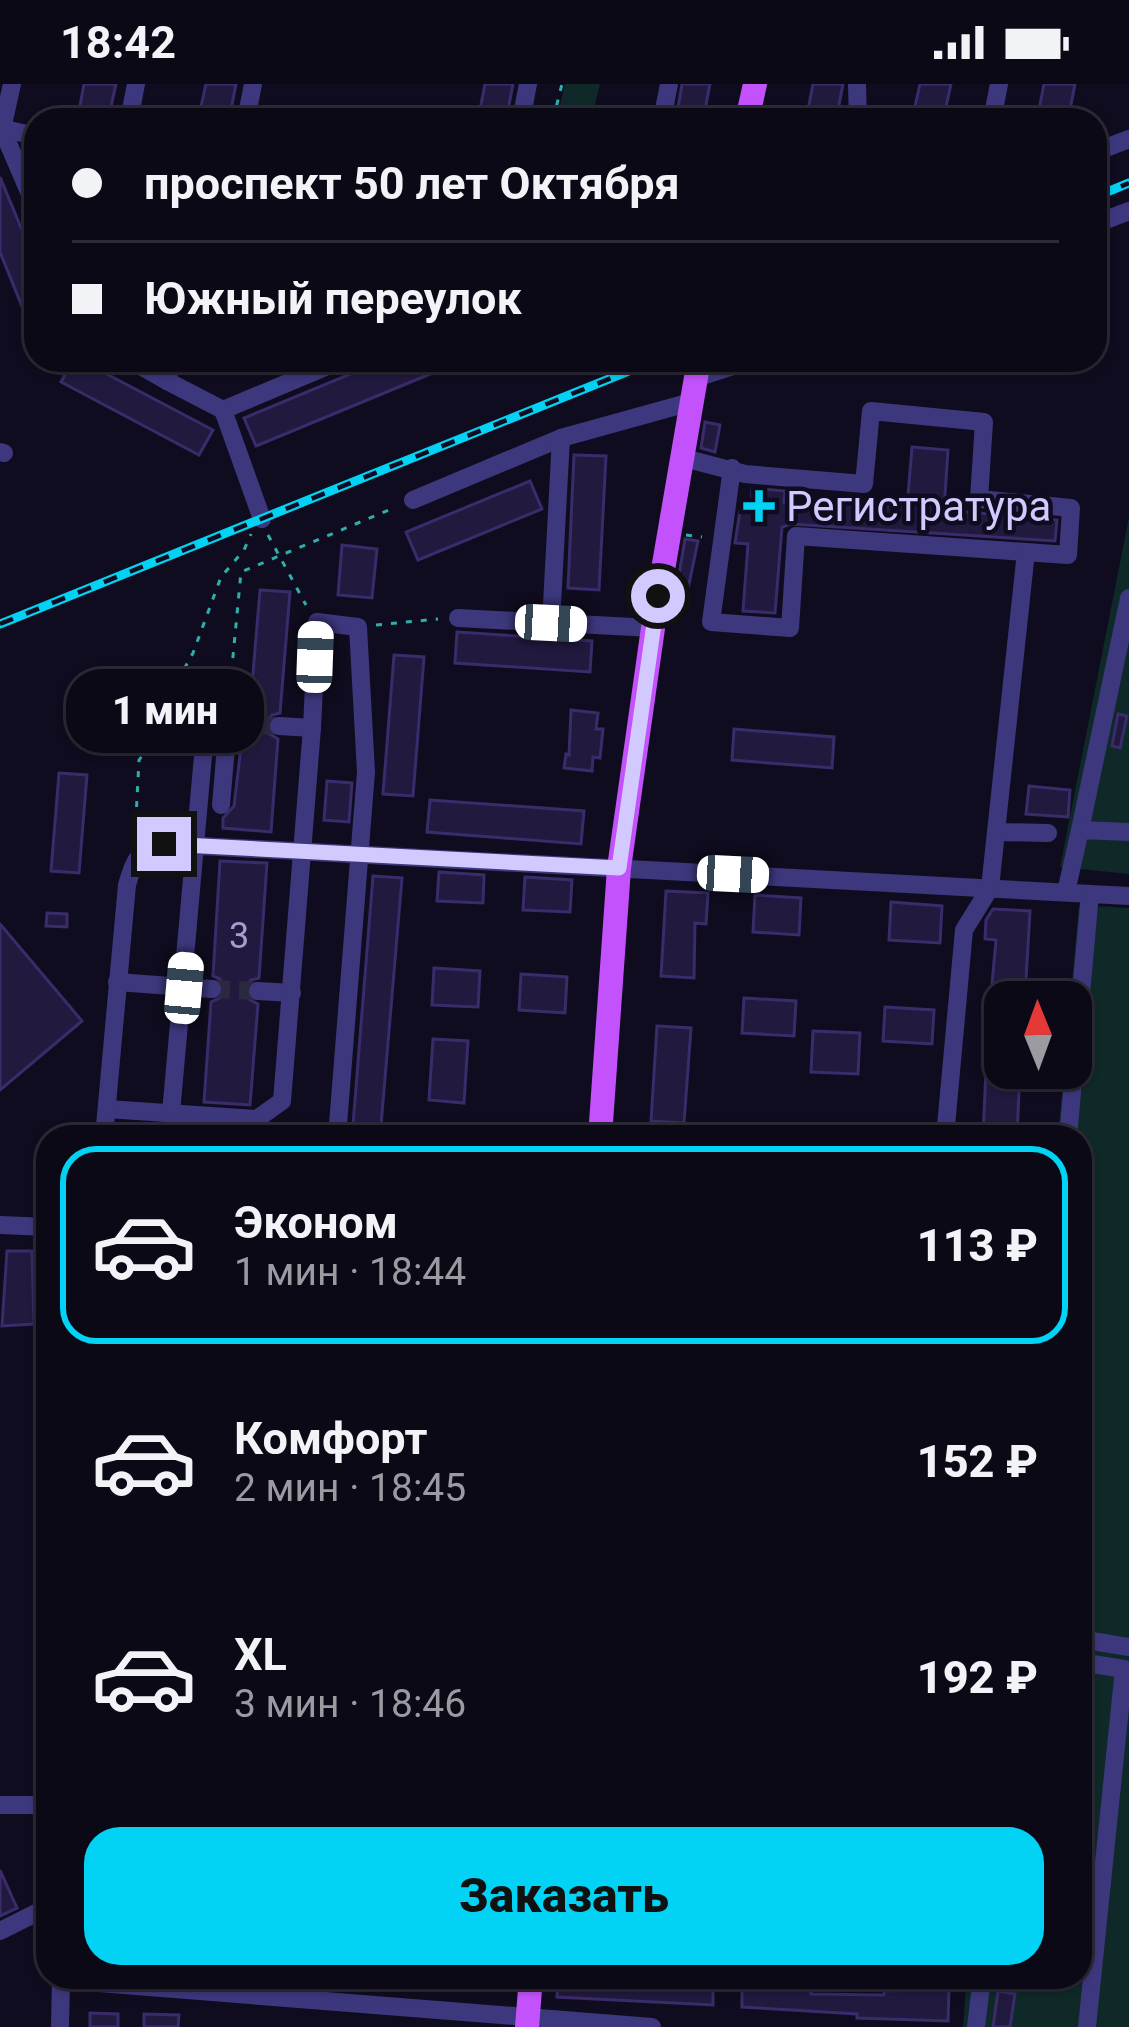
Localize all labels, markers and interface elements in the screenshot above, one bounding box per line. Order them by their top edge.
text: 18:42 [60,16,176,69]
text: проспект 50 лет Октября [144,157,680,210]
text: Южный переулок [144,272,522,325]
place label: Регистратура [786,482,1051,531]
marker: Регистратура [743,490,775,522]
route start [631,569,685,623]
car [514,603,588,643]
car [296,620,334,694]
callout: 1 мин [65,670,263,754]
text: 1 мин [112,688,218,734]
route end [137,817,191,871]
car [696,854,770,894]
house number: 3 [229,915,249,957]
car [163,951,205,1025]
north arrow [984,981,1092,1089]
map controls [984,981,1092,1089]
icon: car [90,1191,198,1299]
text: Эконом [234,1196,398,1249]
text: 113 ₽ [917,1219,1038,1272]
text: 1 мин · 18:44 [234,1249,466,1295]
icon: car [90,1407,198,1515]
text: Комфорт [234,1412,427,1465]
text: 152 ₽ [917,1435,1038,1488]
text: 2 мин · 18:45 [234,1465,466,1511]
icon: car [90,1623,198,1731]
text: XL [234,1628,287,1681]
text: 192 ₽ [917,1651,1038,1704]
text: 3 мин · 18:46 [234,1681,466,1727]
button: Заказать [84,1827,1044,1965]

